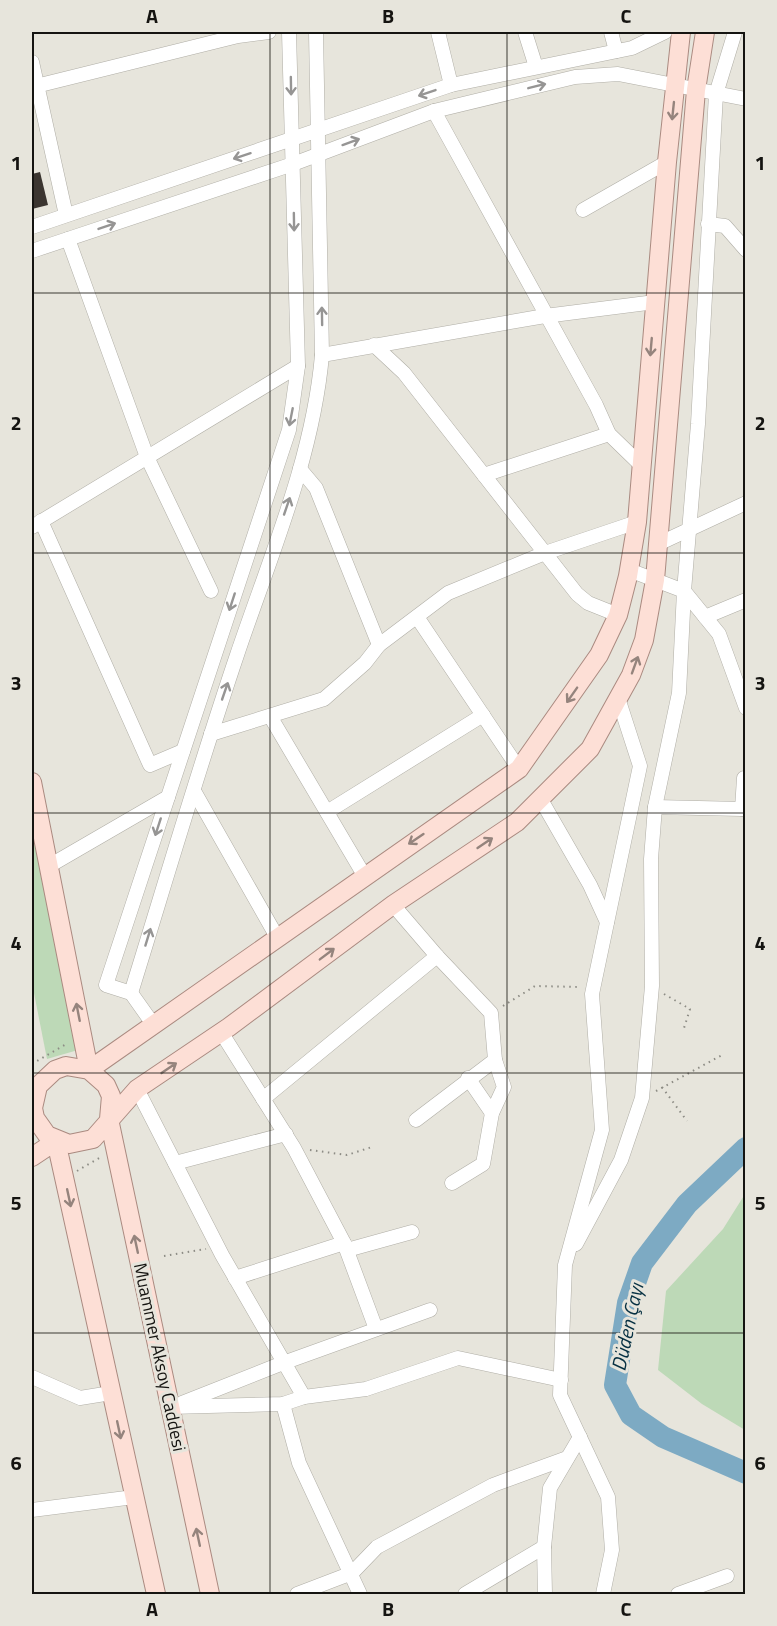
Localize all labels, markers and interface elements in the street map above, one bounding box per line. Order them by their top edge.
text: A [146,0,158,31]
text: B [382,0,394,31]
text: C [621,0,632,31]
one-way arrow [285,75,296,95]
one-way arrow [527,79,546,91]
one-way arrow [418,88,437,99]
one-way arrow [667,100,678,120]
one-way arrow [341,136,360,147]
text: 1 [10,147,22,178]
text: 1 [754,147,766,178]
one-way arrow [233,151,252,162]
one-way arrow [289,212,300,232]
one-way arrow [97,220,116,231]
one-way arrow [316,306,328,326]
one-way arrow [645,336,656,356]
one-way arrow [285,406,296,426]
text: 2 [10,407,22,438]
text: 2 [754,407,766,438]
one-way arrow [283,497,294,516]
one-way arrow [226,592,237,611]
one-way arrow [630,656,641,675]
text: 3 [10,667,22,698]
text: 3 [754,667,766,698]
one-way arrow [220,682,231,701]
one-way arrow [566,686,578,702]
one-way arrow [152,817,163,836]
one-way arrow [409,833,425,845]
one-way arrow [476,837,493,849]
text: 4 [10,927,22,958]
text: 4 [754,927,766,958]
one-way arrow [143,928,154,947]
one-way arrow [319,948,335,961]
one-way arrow [72,1003,83,1022]
one-way arrow [160,1062,176,1074]
text: 5 [10,1187,22,1218]
text: 5 [754,1187,766,1218]
one-way arrow [64,1188,75,1208]
one-way arrow [129,1235,141,1254]
street label: Muammer Aksoy Caddesi [127,1260,193,1454]
water label: Düden Çayı [603,1279,652,1374]
one-way arrow [114,1420,126,1439]
text: 6 [10,1447,22,1478]
text: 6 [754,1447,766,1478]
one-way arrow [192,1528,203,1548]
text: A [146,1593,158,1624]
text: B [382,1593,394,1624]
text: C [621,1593,632,1624]

